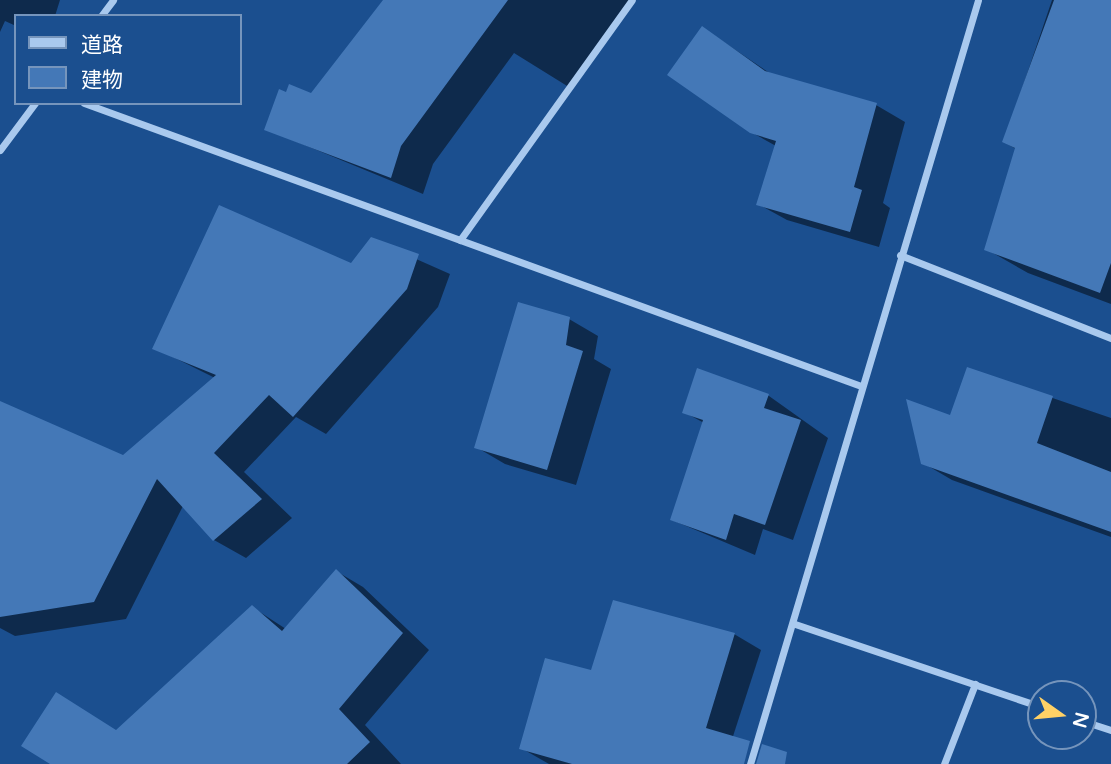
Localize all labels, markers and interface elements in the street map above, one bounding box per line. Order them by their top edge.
legend [14,14,242,105]
text: 道路 [81,33,123,58]
text: 建物 [81,68,123,93]
north arrow [1027,680,1097,750]
text: N [1068,710,1093,730]

